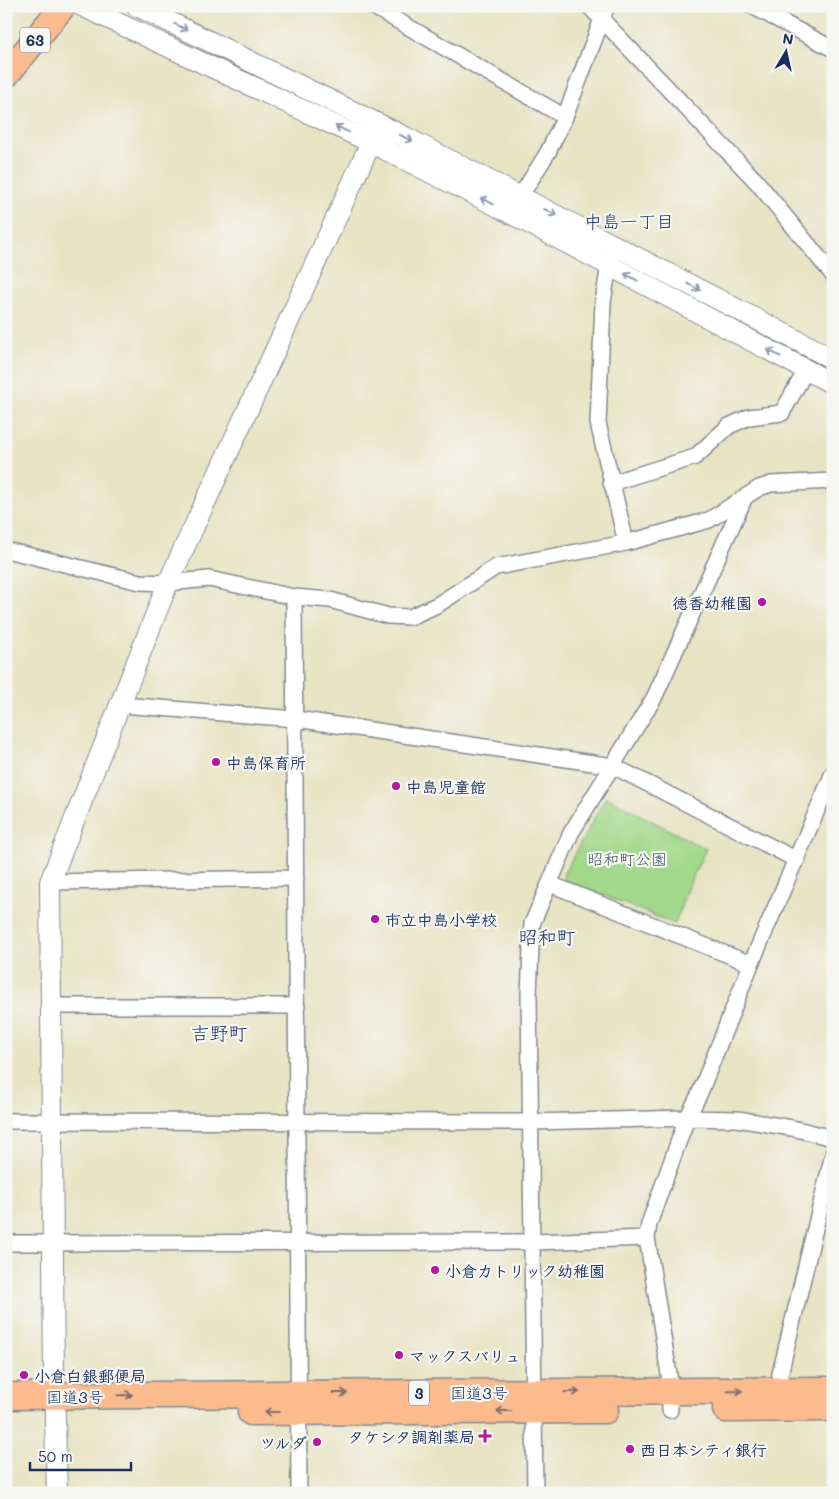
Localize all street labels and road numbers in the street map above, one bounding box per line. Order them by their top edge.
road number: 63 [20,28,50,52]
road number: 3 [409,1380,429,1406]
street label: 国道3号 [450,1382,508,1403]
street label: 国道3号 [46,1386,104,1407]

